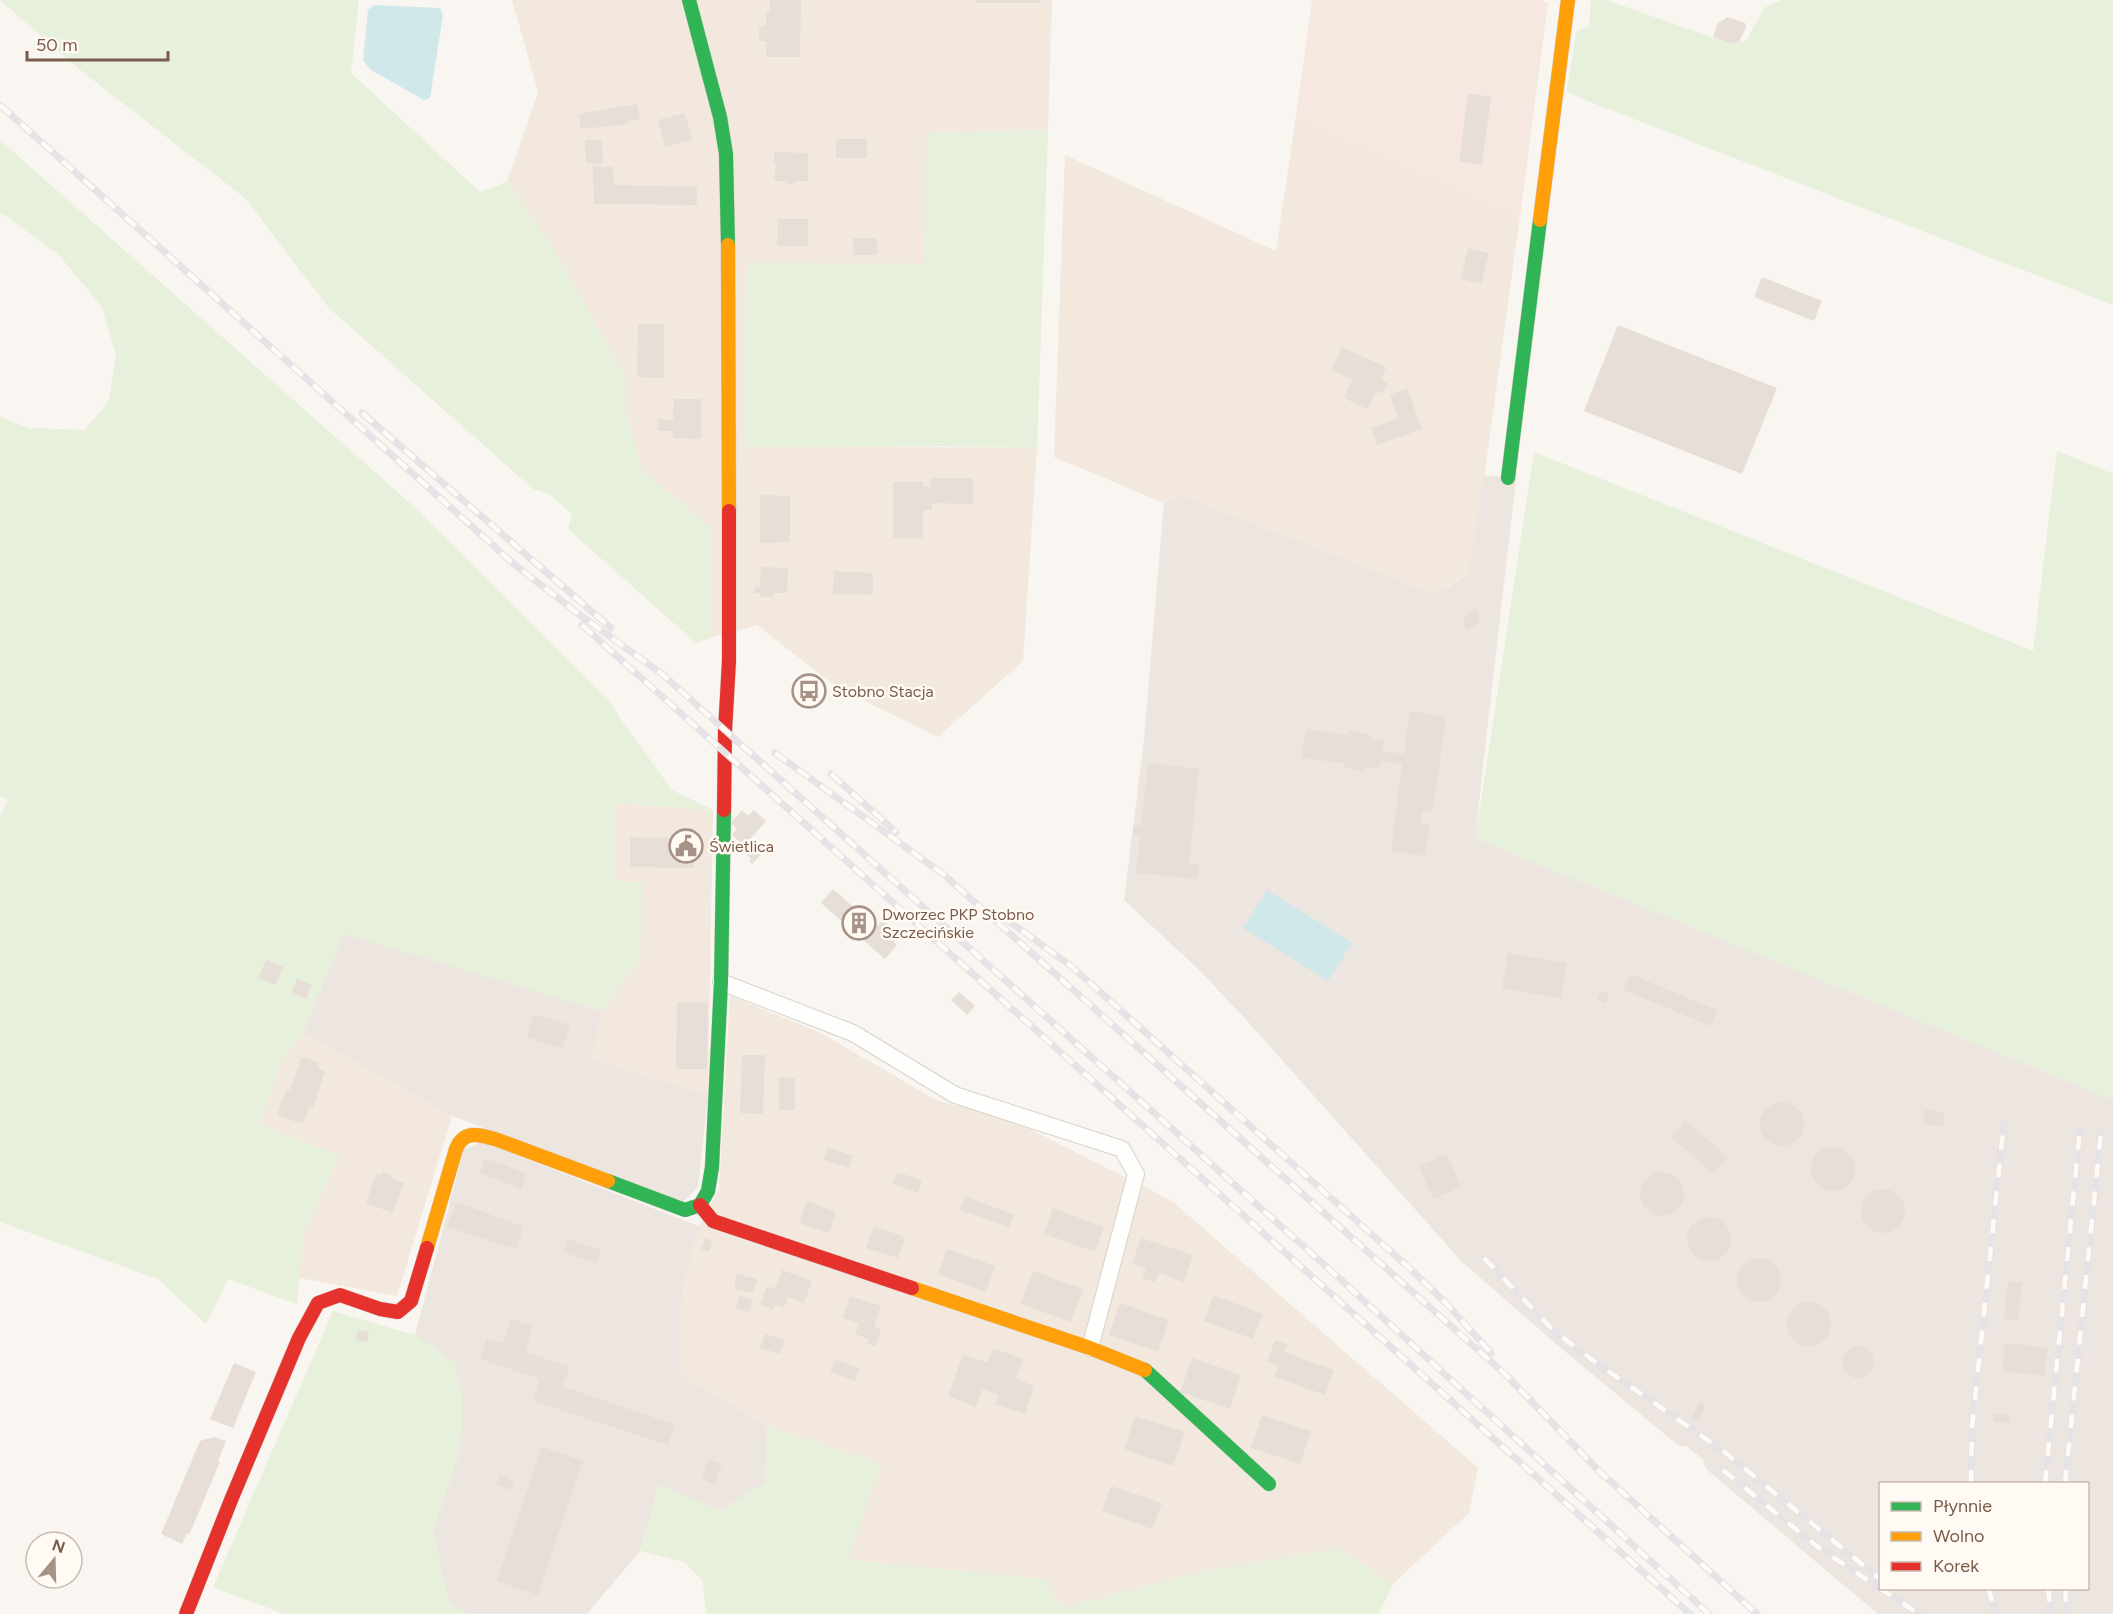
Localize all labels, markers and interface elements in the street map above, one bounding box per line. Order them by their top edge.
scale bar [27,24,168,62]
text: 50 m [36,34,78,56]
bus stop icon: Stobno Stacja [791,673,827,709]
place label: Stobno Stacja [832,682,934,701]
public building icon: Świetlica [668,828,704,864]
place label: Świetlica [709,837,774,856]
building icon: Dworzec PKP Stobno Szczecińskie [841,905,877,941]
place label: Dworzec PKP Stobno Szczecińskie [882,905,1034,942]
legend [1879,1482,2089,1590]
text: Płynnie [1933,1495,1992,1517]
text: Wolno [1933,1525,1984,1547]
north arrow [24,1530,84,1590]
text: N [50,1535,68,1557]
text: Korek [1933,1555,1979,1577]

